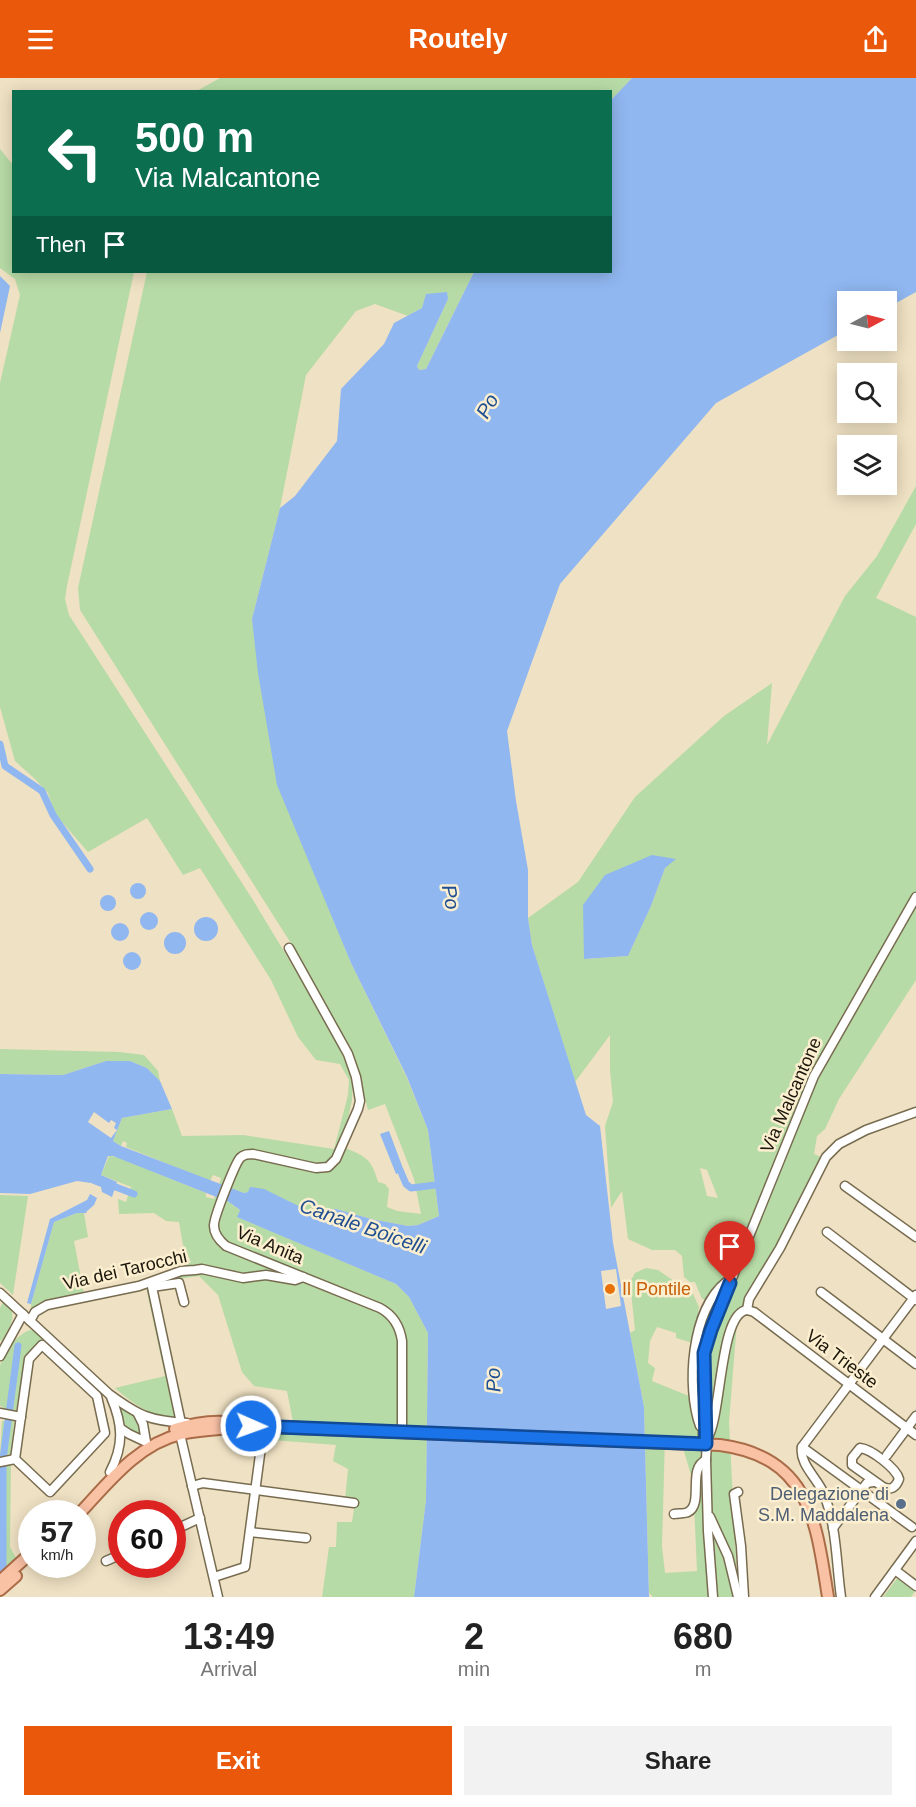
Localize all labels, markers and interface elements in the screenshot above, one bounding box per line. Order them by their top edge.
icon: menu [24,23,57,56]
icon: share [859,23,892,56]
text: Routely [408,24,508,54]
icon: left [36,114,114,192]
text: 500 m [135,114,254,161]
text: Via Malcantone [135,163,321,193]
icon: arrive [98,228,131,261]
text: Then [36,232,86,257]
north arrow [837,291,897,351]
map controls [837,291,897,495]
button: search [837,363,897,423]
water label: Po [471,390,503,422]
button: layers [837,435,897,495]
water label: Po [438,883,464,911]
street label: Via Malcantone [757,1034,825,1156]
water label: Canale Boicelli [297,1194,430,1258]
pin [704,1221,755,1283]
street label: Via Anita [234,1222,307,1268]
icon: arrive [713,1230,746,1263]
street label: Via dei Tarocchi [61,1246,189,1294]
place label: Il Pontile [622,1279,691,1299]
marker: Il Pontile [603,1282,617,1296]
street label: Via Trieste [802,1326,882,1392]
water label: Po [482,1367,504,1393]
position arrow [219,1394,283,1458]
place label: Delegazione di S.M. Maddalena [758,1484,890,1525]
marker: Delegazione di S.M. Maddalena [894,1497,908,1511]
speed limit sign: 60 [108,1500,186,1578]
text: 57 [40,1515,74,1548]
text: km/h [41,1546,73,1563]
text: 13:49 [183,1616,275,1657]
text: 2 [464,1616,484,1657]
text: 680 [673,1616,733,1657]
text: Arrival [201,1658,257,1680]
text: min [458,1658,490,1680]
text: m [695,1658,711,1680]
button: Exit [24,1726,452,1795]
button: Share [464,1726,892,1795]

